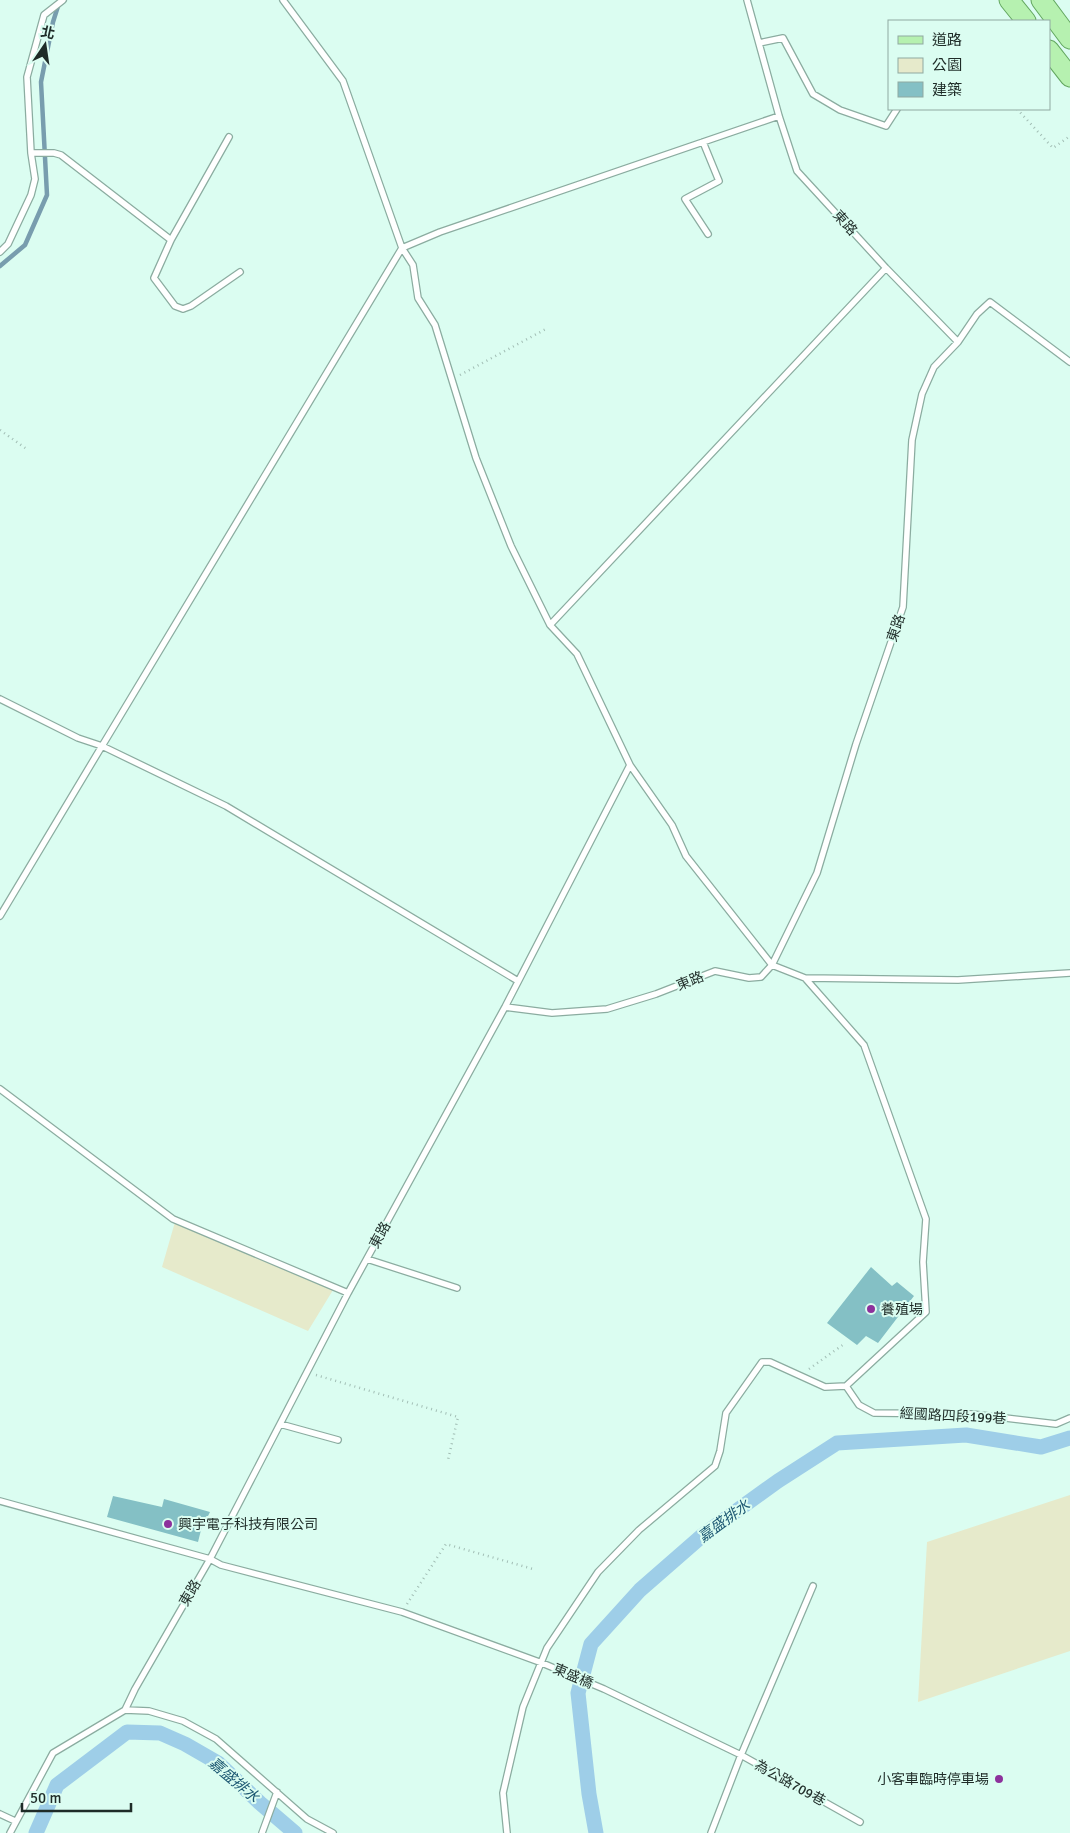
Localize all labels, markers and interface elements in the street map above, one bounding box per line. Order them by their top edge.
north arrow [20,20,70,70]
legend [888,20,1050,110]
text: 北 [39,23,57,43]
text: 道路 [932,31,962,49]
text: 公園 [932,56,962,74]
text: 建築 [932,81,962,99]
street label: 東路 [829,207,861,239]
street label: 東路 [883,612,909,644]
street label: 東路 [674,968,706,994]
street label: 東路 [366,1219,394,1251]
place label: 養殖場 [881,1301,923,1318]
marker: 養殖場 [865,1303,877,1315]
street label: 經國路四段199巷 [899,1405,1007,1427]
water label: 嘉盛排水 [694,1496,754,1546]
place label: 興宇電子科技有限公司 [178,1516,318,1533]
marker: 興宇電子科技有限公司 [162,1518,174,1530]
street label: 東路 [176,1577,204,1609]
street label: 東盛橋 [550,1660,596,1692]
water label: 嘉盛排水 [205,1754,264,1807]
street label: 為公路709巷 [751,1756,829,1810]
place label: 小客車臨時停車場 [877,1771,989,1788]
marker: 小客車臨時停車場 [993,1773,1005,1785]
scale bar [22,1780,131,1812]
text: 50 m [30,1789,61,1807]

